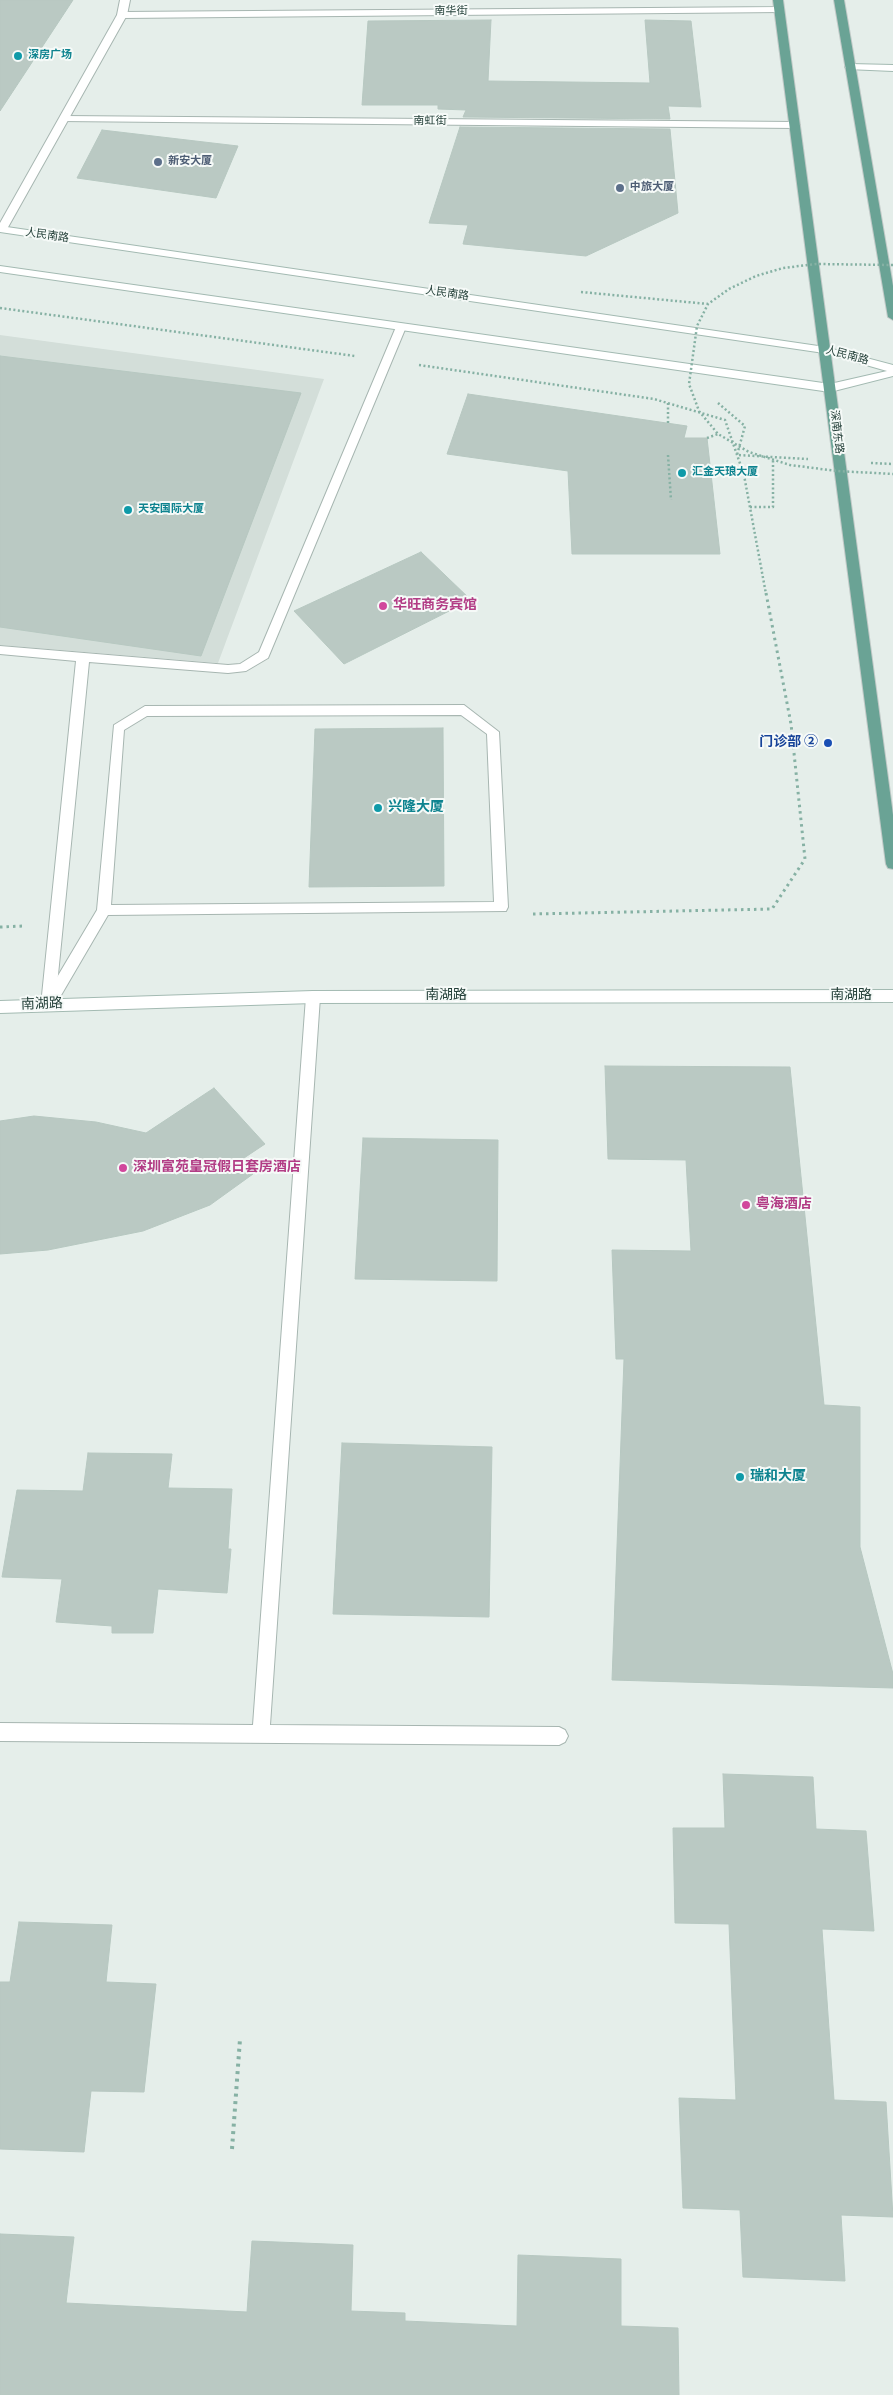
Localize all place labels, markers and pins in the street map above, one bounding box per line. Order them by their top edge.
place label: 深房广场 [28,49,72,63]
marker: 深房广场 [12,50,24,62]
place label: 新安大厦 [168,155,212,169]
marker: 新安大厦 [152,156,164,168]
place label: 中旅大厦 [630,181,674,195]
marker: 中旅大厦 [614,182,626,194]
place label: 汇金天琅大厦 [692,466,758,480]
marker: 汇金天琅大厦 [676,467,688,479]
place label: 天安国际大厦 [138,503,204,517]
marker: 天安国际大厦 [122,504,134,516]
place label: 华旺商务宾馆 [393,598,477,614]
marker: 华旺商务宾馆 [377,600,389,612]
place label: 门诊部 ② [759,735,818,751]
marker: 门诊部 ② [822,737,834,749]
place label: 兴隆大厦 [388,800,444,816]
marker: 兴隆大厦 [372,802,384,814]
place label: 深圳富苑皇冠假日套房酒店 [133,1160,301,1176]
marker: 深圳富苑皇冠假日套房酒店 [117,1162,129,1174]
place label: 粤海酒店 [756,1197,812,1213]
marker: 粤海酒店 [740,1199,752,1211]
place label: 瑞和大厦 [750,1469,806,1485]
marker: 瑞和大厦 [734,1471,746,1483]

